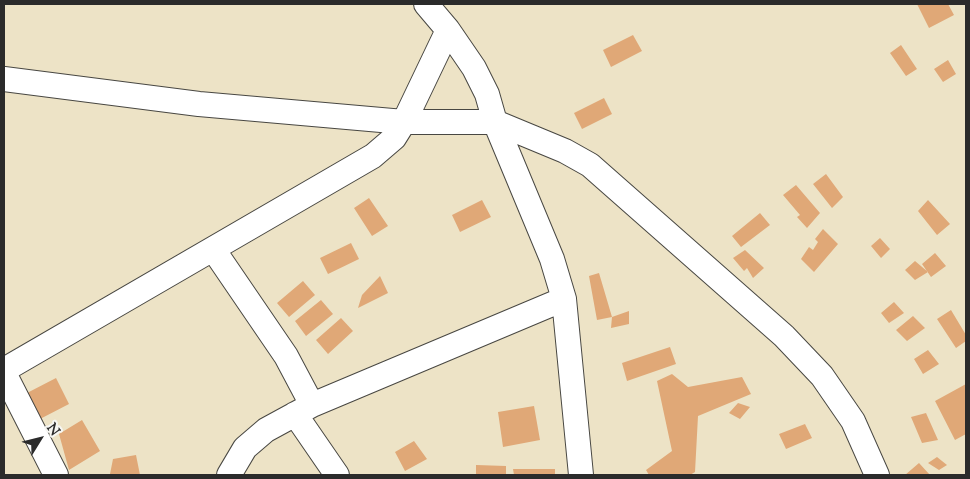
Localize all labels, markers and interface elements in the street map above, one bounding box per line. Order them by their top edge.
north arrow [15,414,65,464]
text: N [41,420,64,441]

